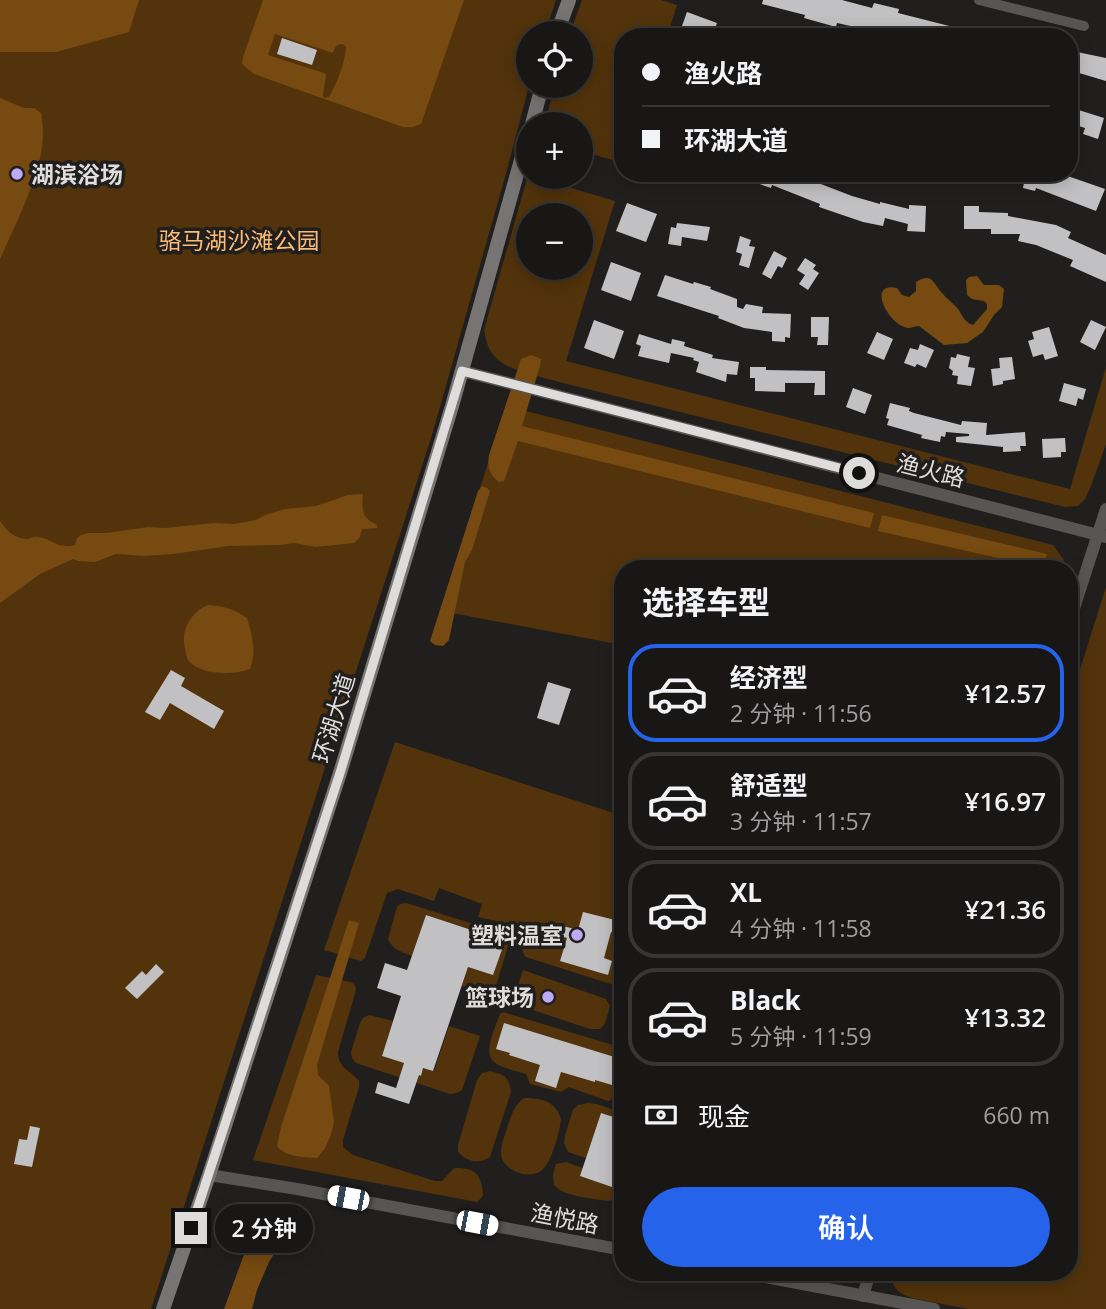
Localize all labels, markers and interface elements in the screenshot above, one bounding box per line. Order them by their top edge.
map controls [516,21,593,280]
button: locate [516,21,593,98]
text: 渔火路 [684,55,762,91]
button: + [516,112,593,189]
text: 环湖大道 [684,122,788,158]
place label: 湖滨浴场 [31,158,123,190]
marker: 湖滨浴场 [9,166,25,182]
button: − [516,203,593,280]
park label: 骆马湖沙滩公园 [159,224,320,256]
street label: 渔火路 [894,446,968,494]
route start [843,457,875,489]
text: 选择车型 [642,580,770,623]
text: 经济型 [730,659,808,695]
icon: car [646,662,709,725]
street label: 环湖大道 [304,669,362,767]
text: ¥12.57 [965,675,1046,711]
text: 2 分钟 · 11:56 [730,697,872,729]
text: 舒适型 [730,767,808,803]
icon: car [646,770,709,833]
text: ¥16.97 [965,783,1046,819]
text: 3 分钟 · 11:57 [730,805,872,837]
text: XL [730,874,762,910]
icon: car [646,878,709,941]
text: ¥21.36 [965,891,1046,927]
text: 4 分钟 · 11:58 [730,912,872,944]
place label: 塑料温室 [471,919,563,951]
marker: 塑料温室 [569,927,585,943]
place label: 篮球场 [465,981,534,1013]
text: Black [730,982,801,1018]
icon: car [646,986,709,1049]
marker: 篮球场 [540,989,556,1005]
text: ¥13.32 [965,999,1046,1035]
text: 5 分钟 · 11:59 [730,1020,872,1052]
icon: cash [642,1096,680,1134]
text: 现金 [698,1098,750,1134]
text: 660 m [983,1099,1050,1131]
car [326,1184,371,1212]
button: 确认 [642,1187,1050,1267]
street label: 渔悦路 [528,1196,602,1240]
callout: 2 分钟 [216,1204,314,1252]
car [455,1209,500,1237]
route end [175,1212,207,1244]
text: 2 分钟 [231,1212,297,1244]

